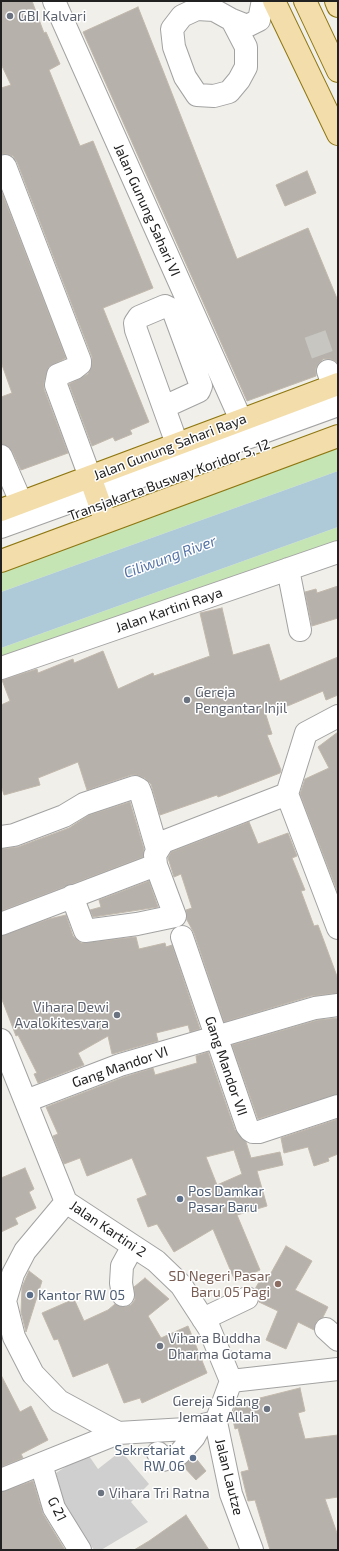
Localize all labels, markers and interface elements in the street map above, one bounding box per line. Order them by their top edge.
place label: GBI Kalvari [18,8,86,24]
marker: GBI Kalvari [5,11,15,21]
street label: Jalan Gunung Sahari VI [110,141,184,279]
street label: Jalan Gunung Sahari Raya [91,410,249,484]
street label: Transjakarta Busway Koridor 5, 12 [66,436,272,524]
water label: Ciliwung River [121,532,219,582]
street label: Jalan Kartini Raya [113,584,225,636]
place label: Gereja Pengantar Injil [195,684,287,716]
marker: Gereja Pengantar Injil [182,695,192,705]
place label: Vihara Dewi Avalokitesvara [15,999,109,1032]
marker: Vihara Dewi Avalokitesvara [112,1010,122,1020]
street label: Gang Mandor VII [201,1014,251,1118]
street label: Gang Mandor VI [70,1043,170,1091]
place label: Pos Damkar Pasar Baru [188,1183,264,1216]
marker: Pos Damkar Pasar Baru [175,1194,185,1204]
street label: Jalan Kartini 2 [67,1197,149,1261]
place label: SD Negeri Pasar Baru 05 Pagi [169,1268,270,1300]
marker: SD Negeri Pasar Baru 05 Pagi [273,1279,283,1289]
place label: Kantor RW 05 [38,1287,125,1303]
marker: Kantor RW 05 [25,1290,35,1300]
place label: Vihara Buddha Dharma Gotama [168,1330,272,1362]
marker: Vihara Buddha Dharma Gotama [155,1341,165,1351]
place label: Gereja Sidang Jemaat Allah [172,1393,259,1426]
marker: Gereja Sidang Jemaat Allah [262,1404,272,1414]
street label: Jalan Lautze [211,1437,247,1517]
place label: Sekretariat RW 06 [114,1442,185,1474]
marker: Sekretariat RW 06 [188,1453,198,1463]
place label: Vihara Tri Ratna [109,1485,210,1501]
marker: Vihara Tri Ratna [96,1488,106,1498]
street label: G 21 [44,1494,70,1524]

